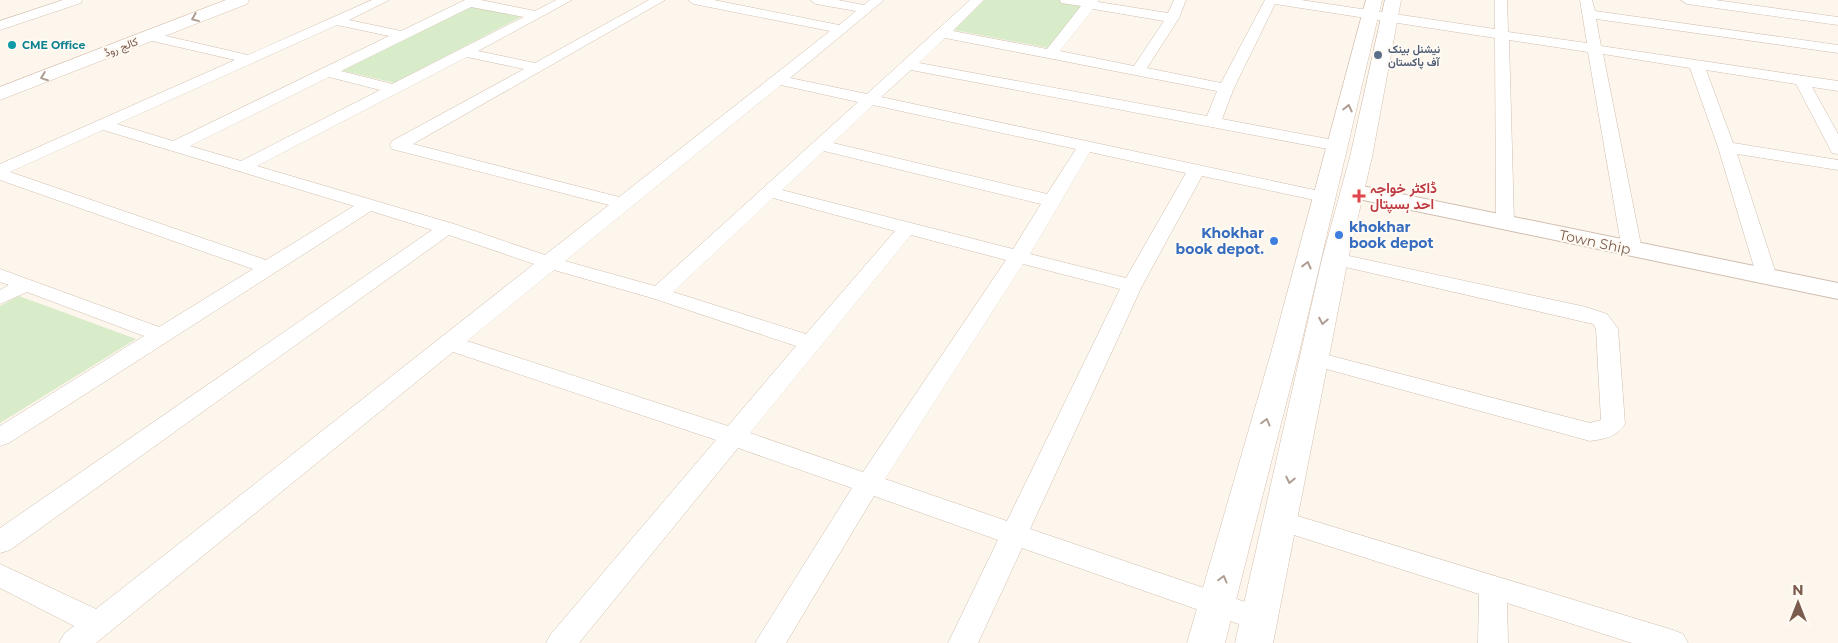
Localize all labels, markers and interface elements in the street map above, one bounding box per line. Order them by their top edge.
one-way arrow [192,12,200,22]
street label: کالج روڈ [102,34,140,61]
place label: CME Office [22,38,86,52]
marker: CME Office [6,39,18,51]
place label: نیشنل بینک آف پاکستان [1388,42,1441,70]
marker: نیشنل بینک آف پاکستان [1372,49,1384,61]
one-way arrow [40,71,49,81]
one-way arrow [1342,103,1353,112]
place label: ڈاکٹر خواجہ احد ہسپتال [1370,179,1437,214]
marker: ڈاکٹر خواجہ احد ہسپتال [1352,189,1366,203]
place label: khokhar book depot [1349,218,1434,252]
place label: Khokhar book depot. [1176,224,1264,258]
street label: Town Ship [1558,226,1632,258]
marker: khokhar book depot [1333,229,1345,241]
marker: Khokhar book depot. [1268,235,1280,247]
one-way arrow [1302,262,1312,270]
one-way arrow [1318,317,1329,326]
one-way arrow [1261,419,1271,427]
one-way arrow [1285,476,1296,485]
one-way arrow [1217,574,1228,583]
north arrow [1773,578,1823,628]
text: N [1792,581,1804,599]

